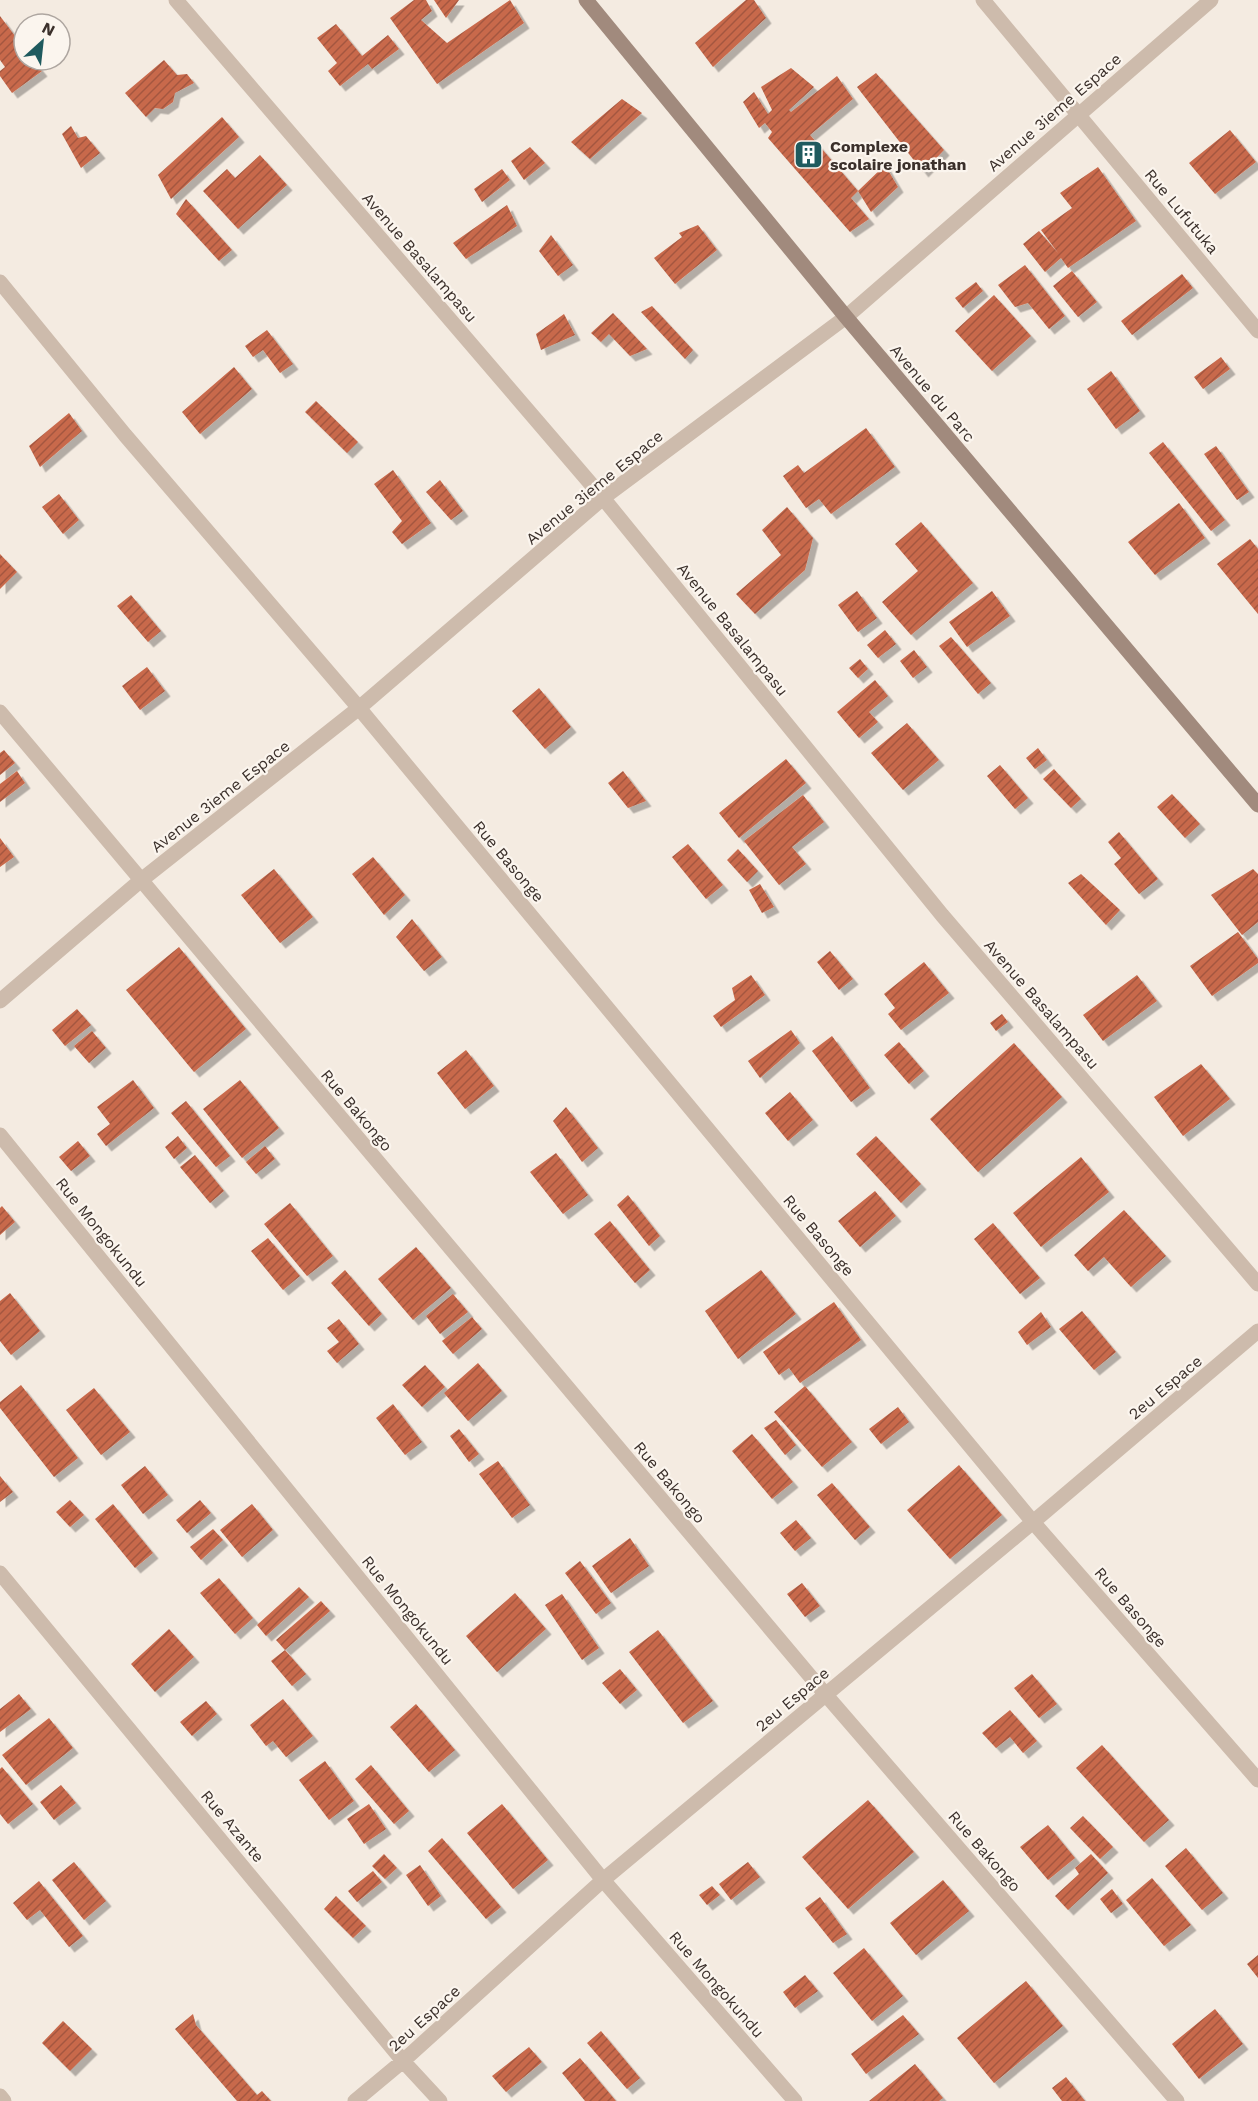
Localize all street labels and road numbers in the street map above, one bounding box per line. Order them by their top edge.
street label: Avenue 3ieme Espace [984,49,1125,176]
street label: Rue Lufutuka [1141,165,1223,258]
street label: Avenue Basalampasu [358,189,481,326]
street label: Avenue du Parc [886,341,979,446]
street label: Avenue 3ieme Espace [522,426,667,548]
street label: Avenue Basalampasu [673,559,792,700]
street label: Avenue 3ieme Espace [147,736,293,856]
street label: Rue Basonge [469,817,548,906]
street label: Avenue Basalampasu [980,936,1103,1073]
street label: Rue Bakongo [317,1066,396,1155]
street label: Rue Mongokundu [52,1174,151,1291]
street label: Rue Basonge [779,1191,858,1280]
street label: 2eu Espace [1125,1351,1206,1424]
street label: Rue Bakongo [630,1438,709,1527]
street label: Rue Mongokundu [358,1552,457,1669]
street label: Rue Basonge [1091,1563,1171,1651]
street label: 2eu Espace [752,1663,833,1736]
street label: Rue Azante [197,1786,268,1866]
street label: Rue Bakongo [944,1807,1025,1896]
street label: Rue Mongokundu [665,1927,768,2041]
street label: 2eu Espace [385,1981,464,2055]

